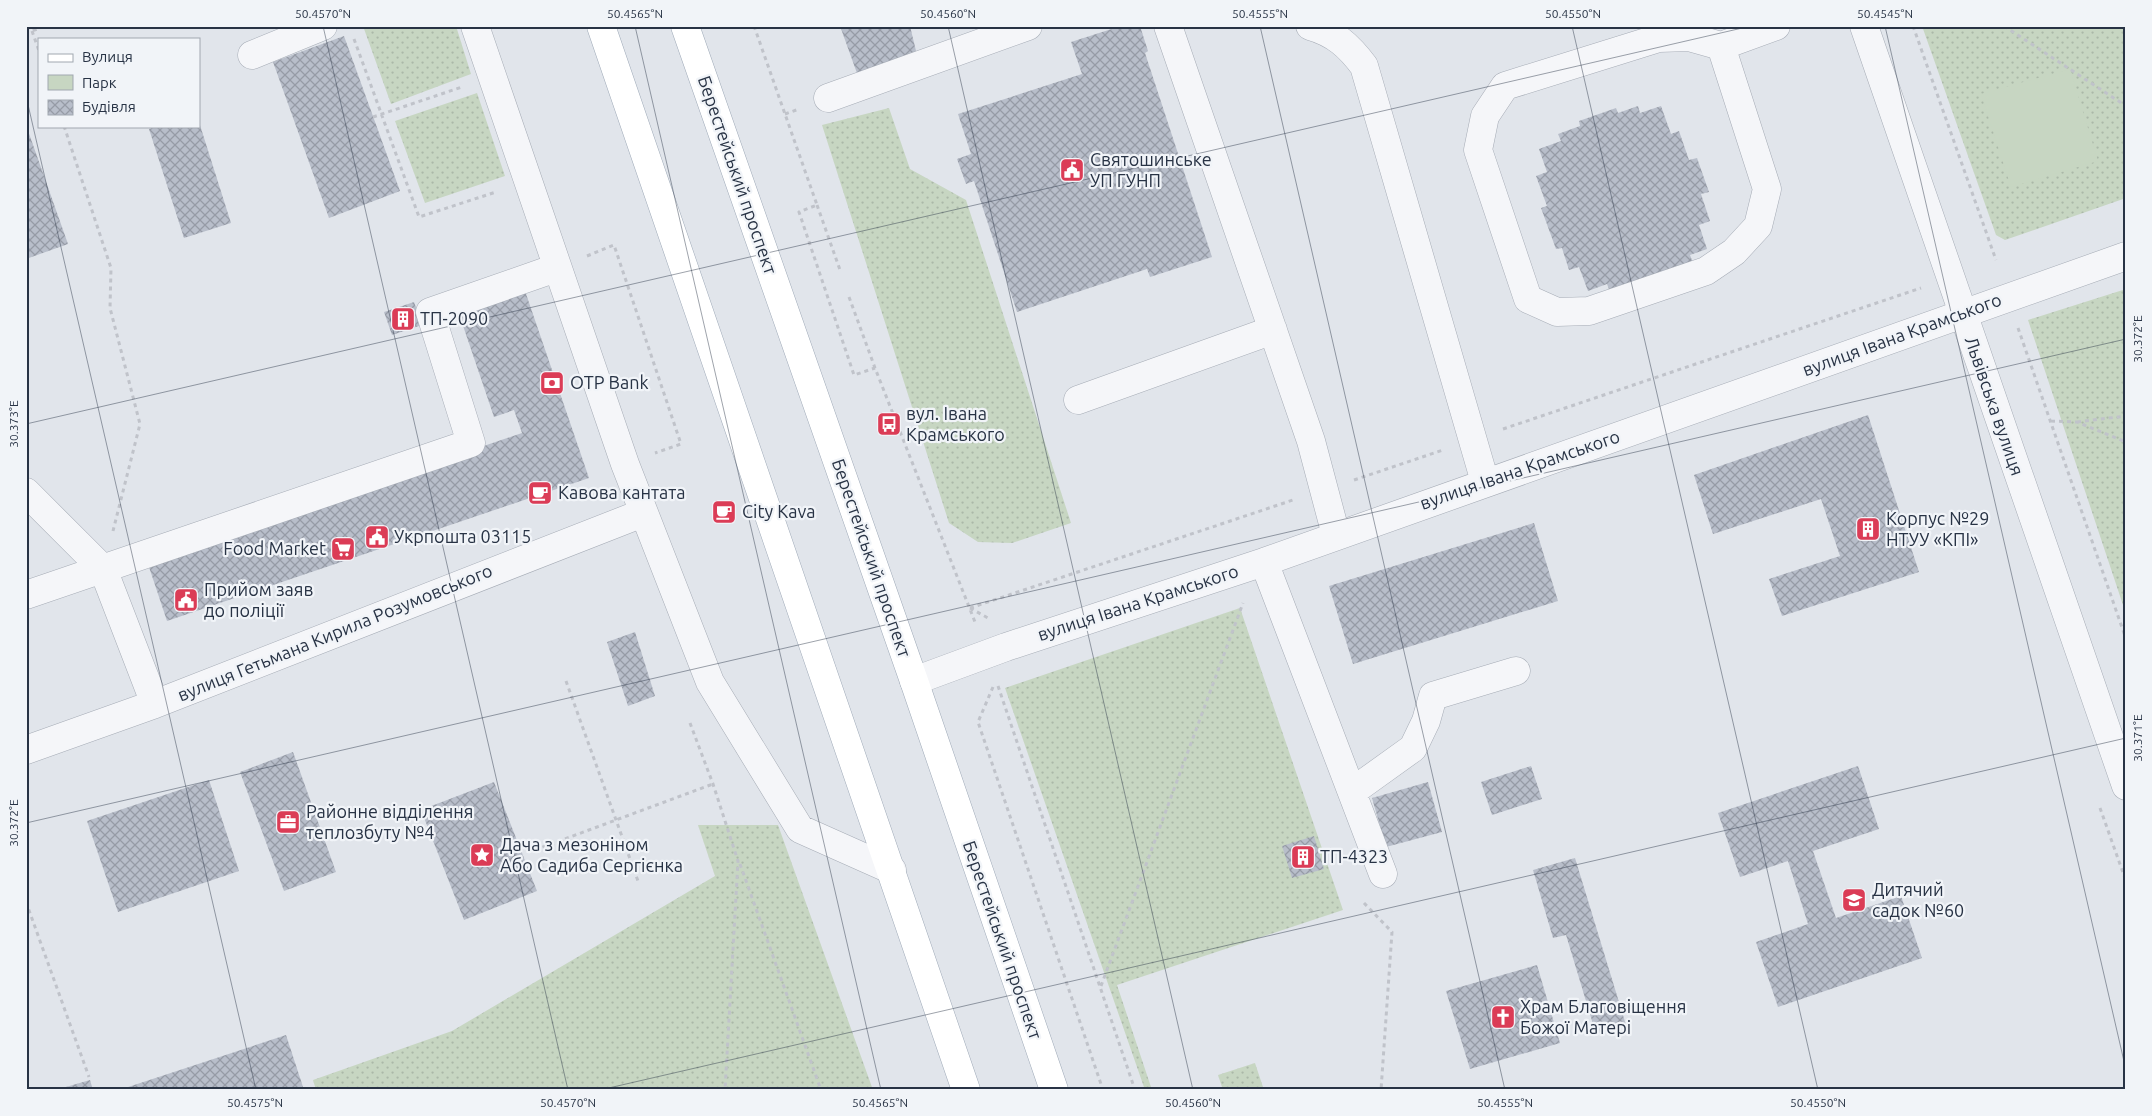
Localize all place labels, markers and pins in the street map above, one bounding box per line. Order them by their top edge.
place label: Святошинське УП ГУНП [1090,149,1212,190]
public building icon: Святошинське УП ГУНП [1059,157,1085,183]
building icon: ТП-2090 [390,306,416,332]
place label: ТП-2090 [420,308,488,328]
bank icon: OTP Bank [539,370,565,396]
place label: OTP Bank [570,372,649,392]
place label: вул. Івана Крамського [906,403,1005,444]
bus stop icon: вул. Івана Крамського [876,411,902,437]
cafe icon: Кавова кантата [527,480,553,506]
place label: Кавова кантата [558,482,685,502]
cafe icon: City Kava [711,499,737,525]
place label: City Kava [742,501,816,521]
place label: Корпус №29 НТУУ «КПІ» [1886,508,1989,549]
building icon: Корпус №29 НТУУ «КПІ» [1855,516,1881,542]
public building icon: Укрпошта 03115 [364,524,390,550]
place label: Укрпошта 03115 [394,526,531,546]
supermarket icon: Food Market [330,536,356,562]
place label: Food Market [223,538,326,558]
place label: Прийом заяв до поліції [204,579,314,620]
public building icon: Прийом заяв до поліції [173,587,199,613]
place label: Районне відділення теплозбуту №4 [306,801,473,842]
office icon: Районне відділення теплозбуту №4 [275,809,301,835]
place label: Дача з мезоніном Або Садиба Сергієнка [500,834,683,875]
place icon: Дача з мезоніном Або Садиба Сергієнка [469,842,495,868]
building icon: ТП-4323 [1290,844,1316,870]
place label: ТП-4323 [1320,846,1388,866]
place label: Дитячий садок №60 [1872,879,1964,920]
school or university icon: Дитячий садок №60 [1841,887,1867,913]
place label: Храм Благовіщення Божої Матері [1520,996,1686,1037]
church icon: Храм Благовіщення Божої Матері [1490,1004,1516,1030]

